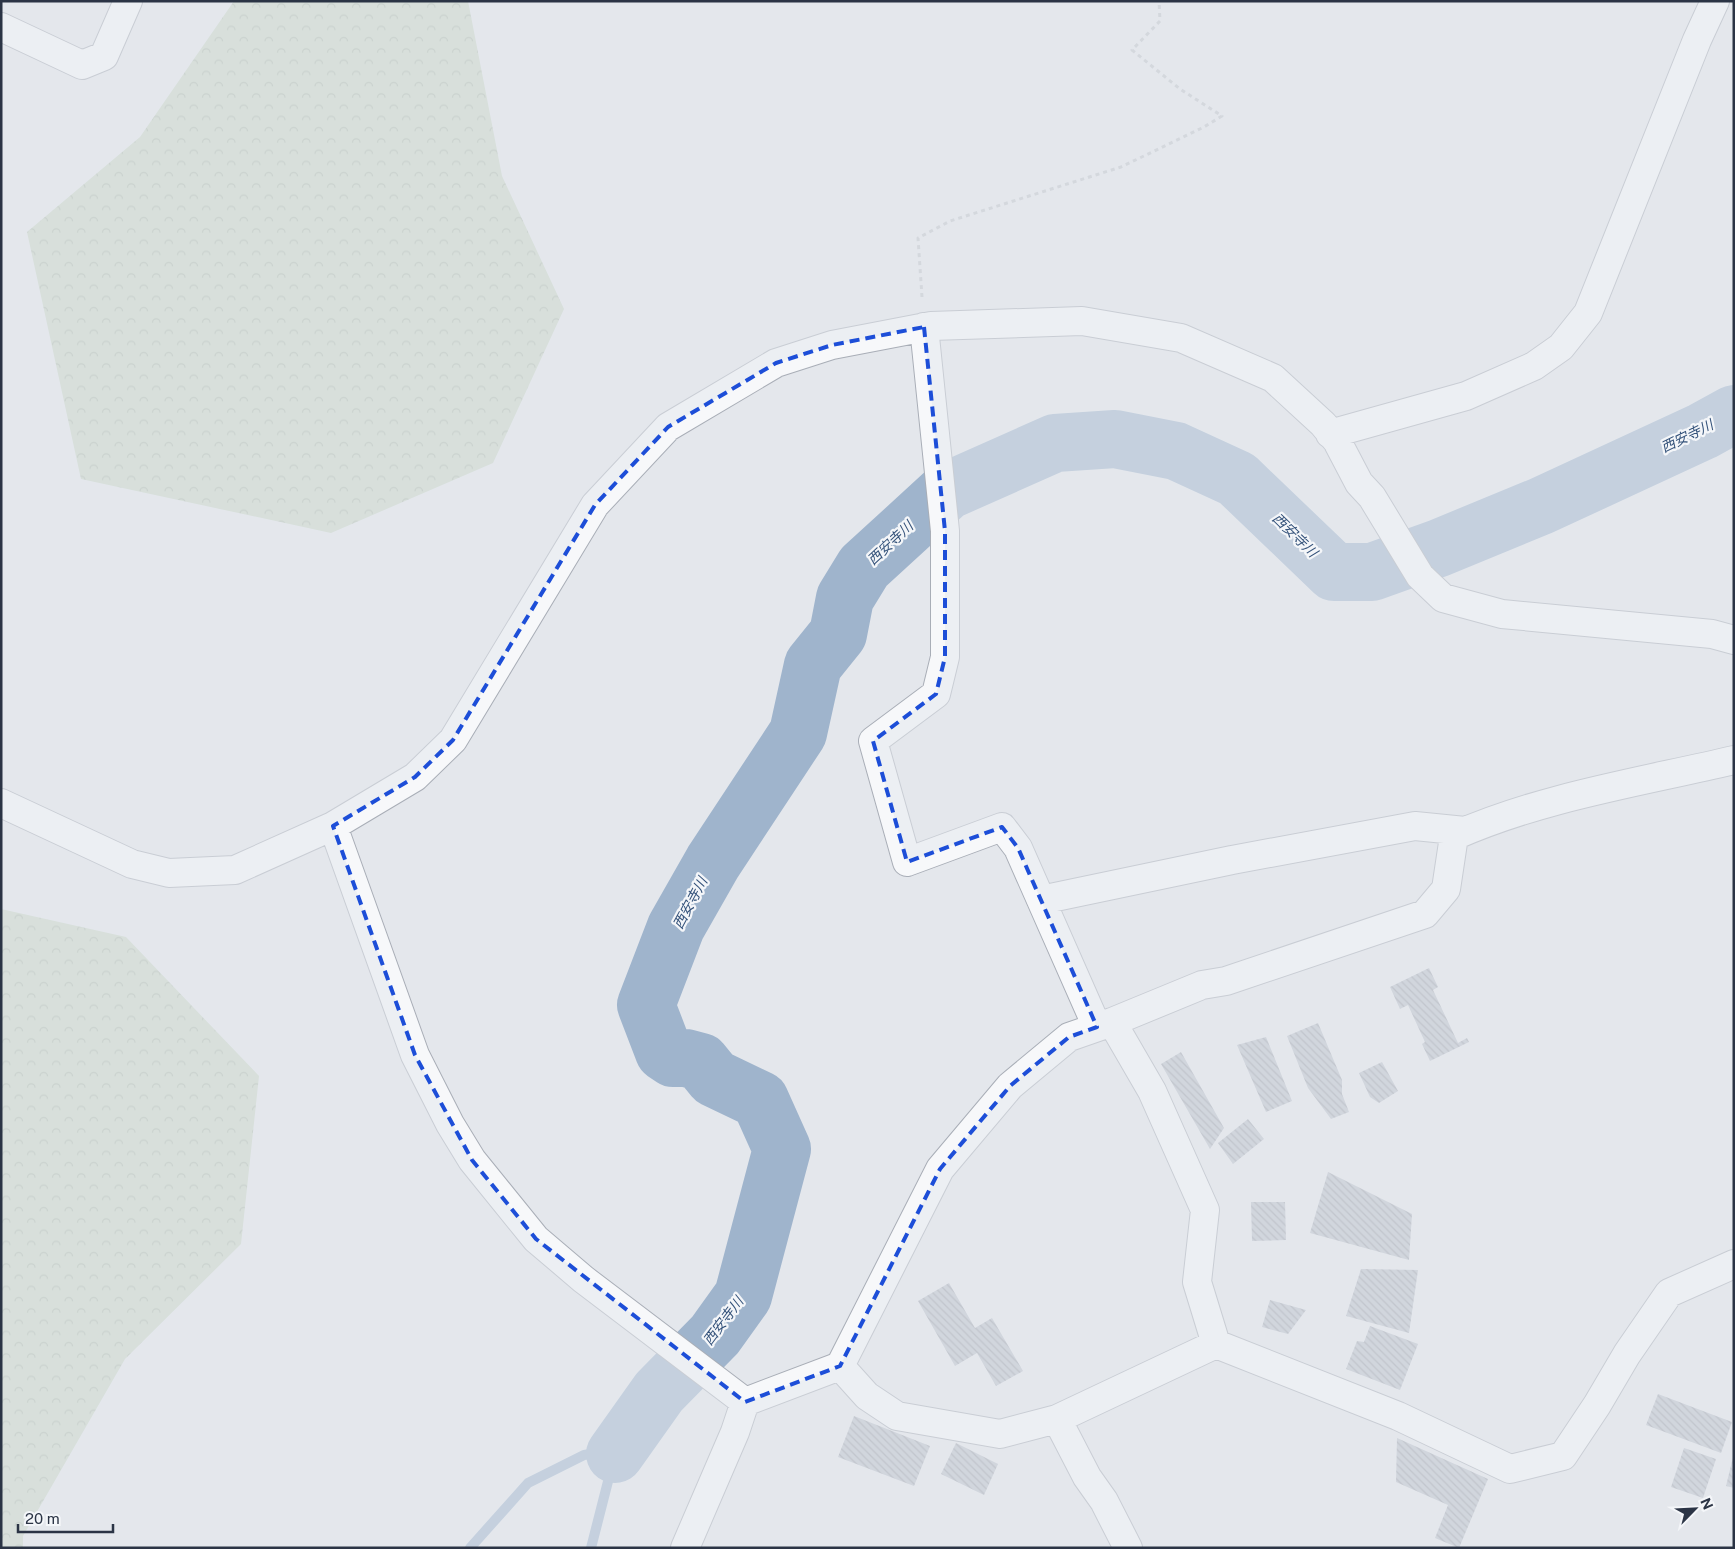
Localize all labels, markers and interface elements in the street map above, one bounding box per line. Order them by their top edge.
water label: 西安寺川 [1658,416,1717,455]
water label: 西安寺川 [1269,510,1322,562]
water label: 西安寺川 [864,517,917,568]
water label: 西安寺川 [670,873,711,931]
water label: 西安寺川 [700,1292,747,1348]
north arrow [1670,1484,1720,1534]
text: N [1697,1495,1716,1512]
scale bar [18,1502,112,1534]
text: 20 m [25,1510,60,1527]

